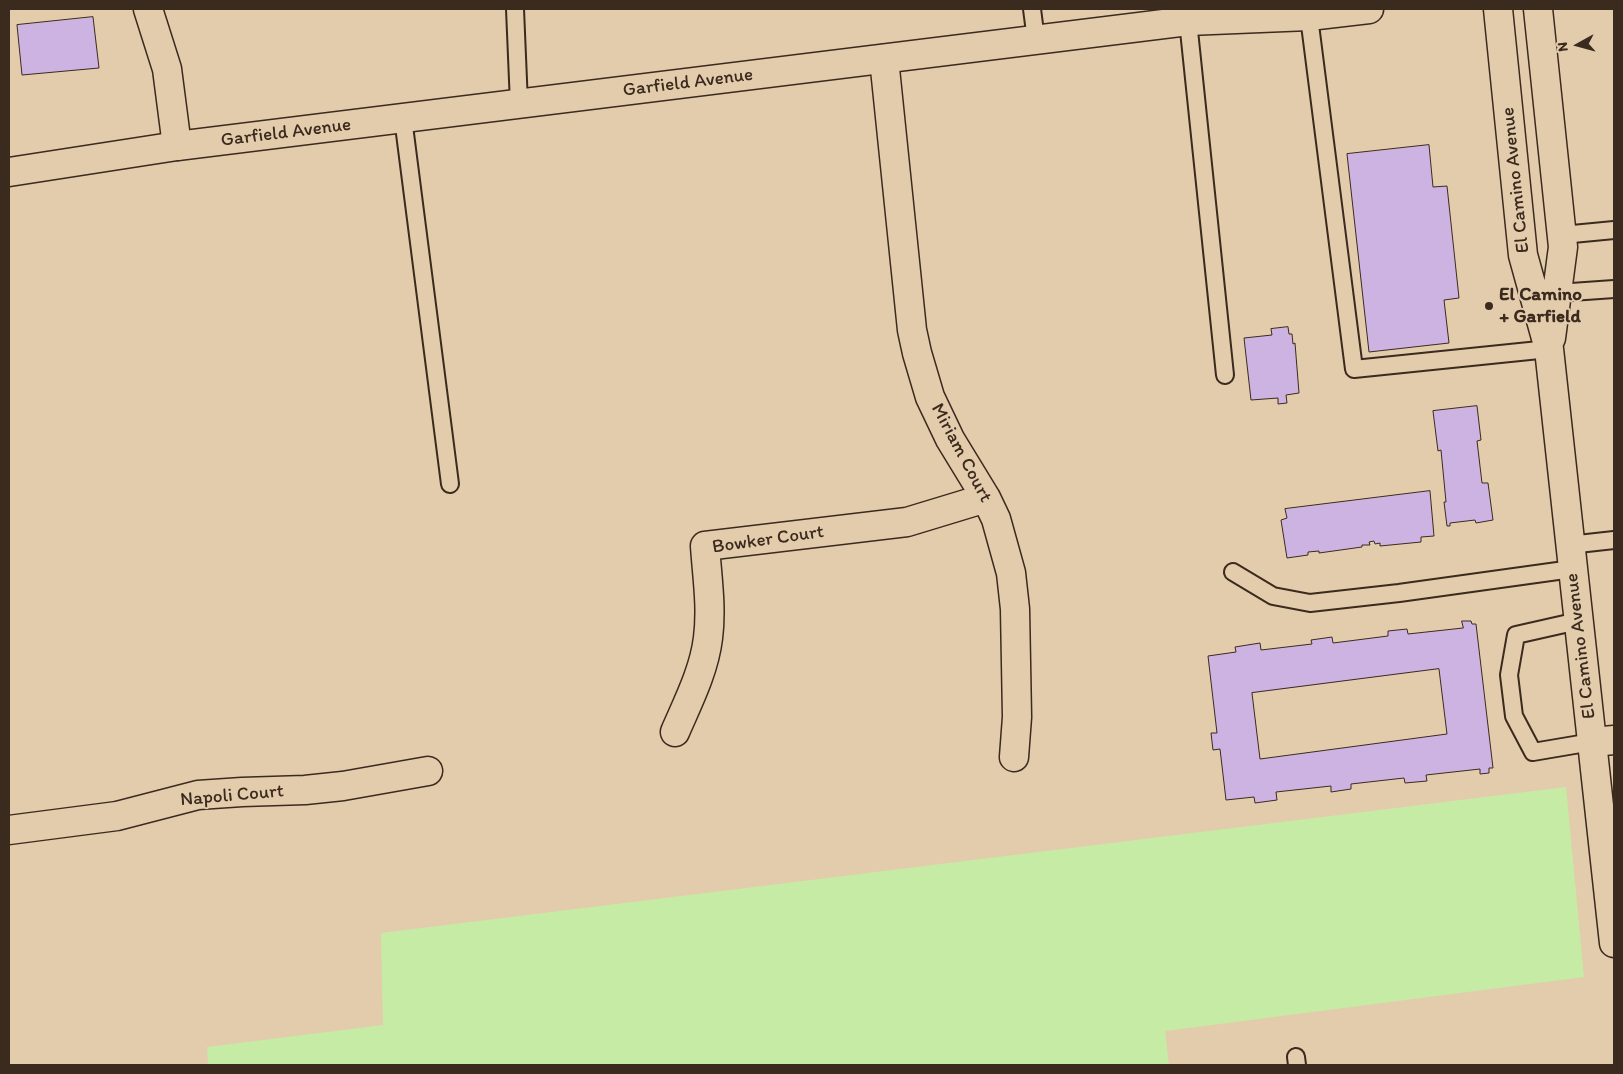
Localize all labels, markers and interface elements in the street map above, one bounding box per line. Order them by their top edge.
north arrow [1553,20,1603,70]
text: N [1554,41,1572,53]
street label: Garfield Avenue [622,64,754,102]
street label: El Camino Avenue [1497,106,1535,254]
street label: Garfield Avenue [220,114,352,152]
place label: El Camino + Garfield [1499,284,1582,328]
marker: El Camino + Garfield [1483,300,1495,312]
street label: Miriam Court [925,400,997,506]
street label: Bowker Court [711,521,825,559]
street label: El Camino Avenue [1561,572,1601,720]
street label: Napoli Court [179,780,285,812]

